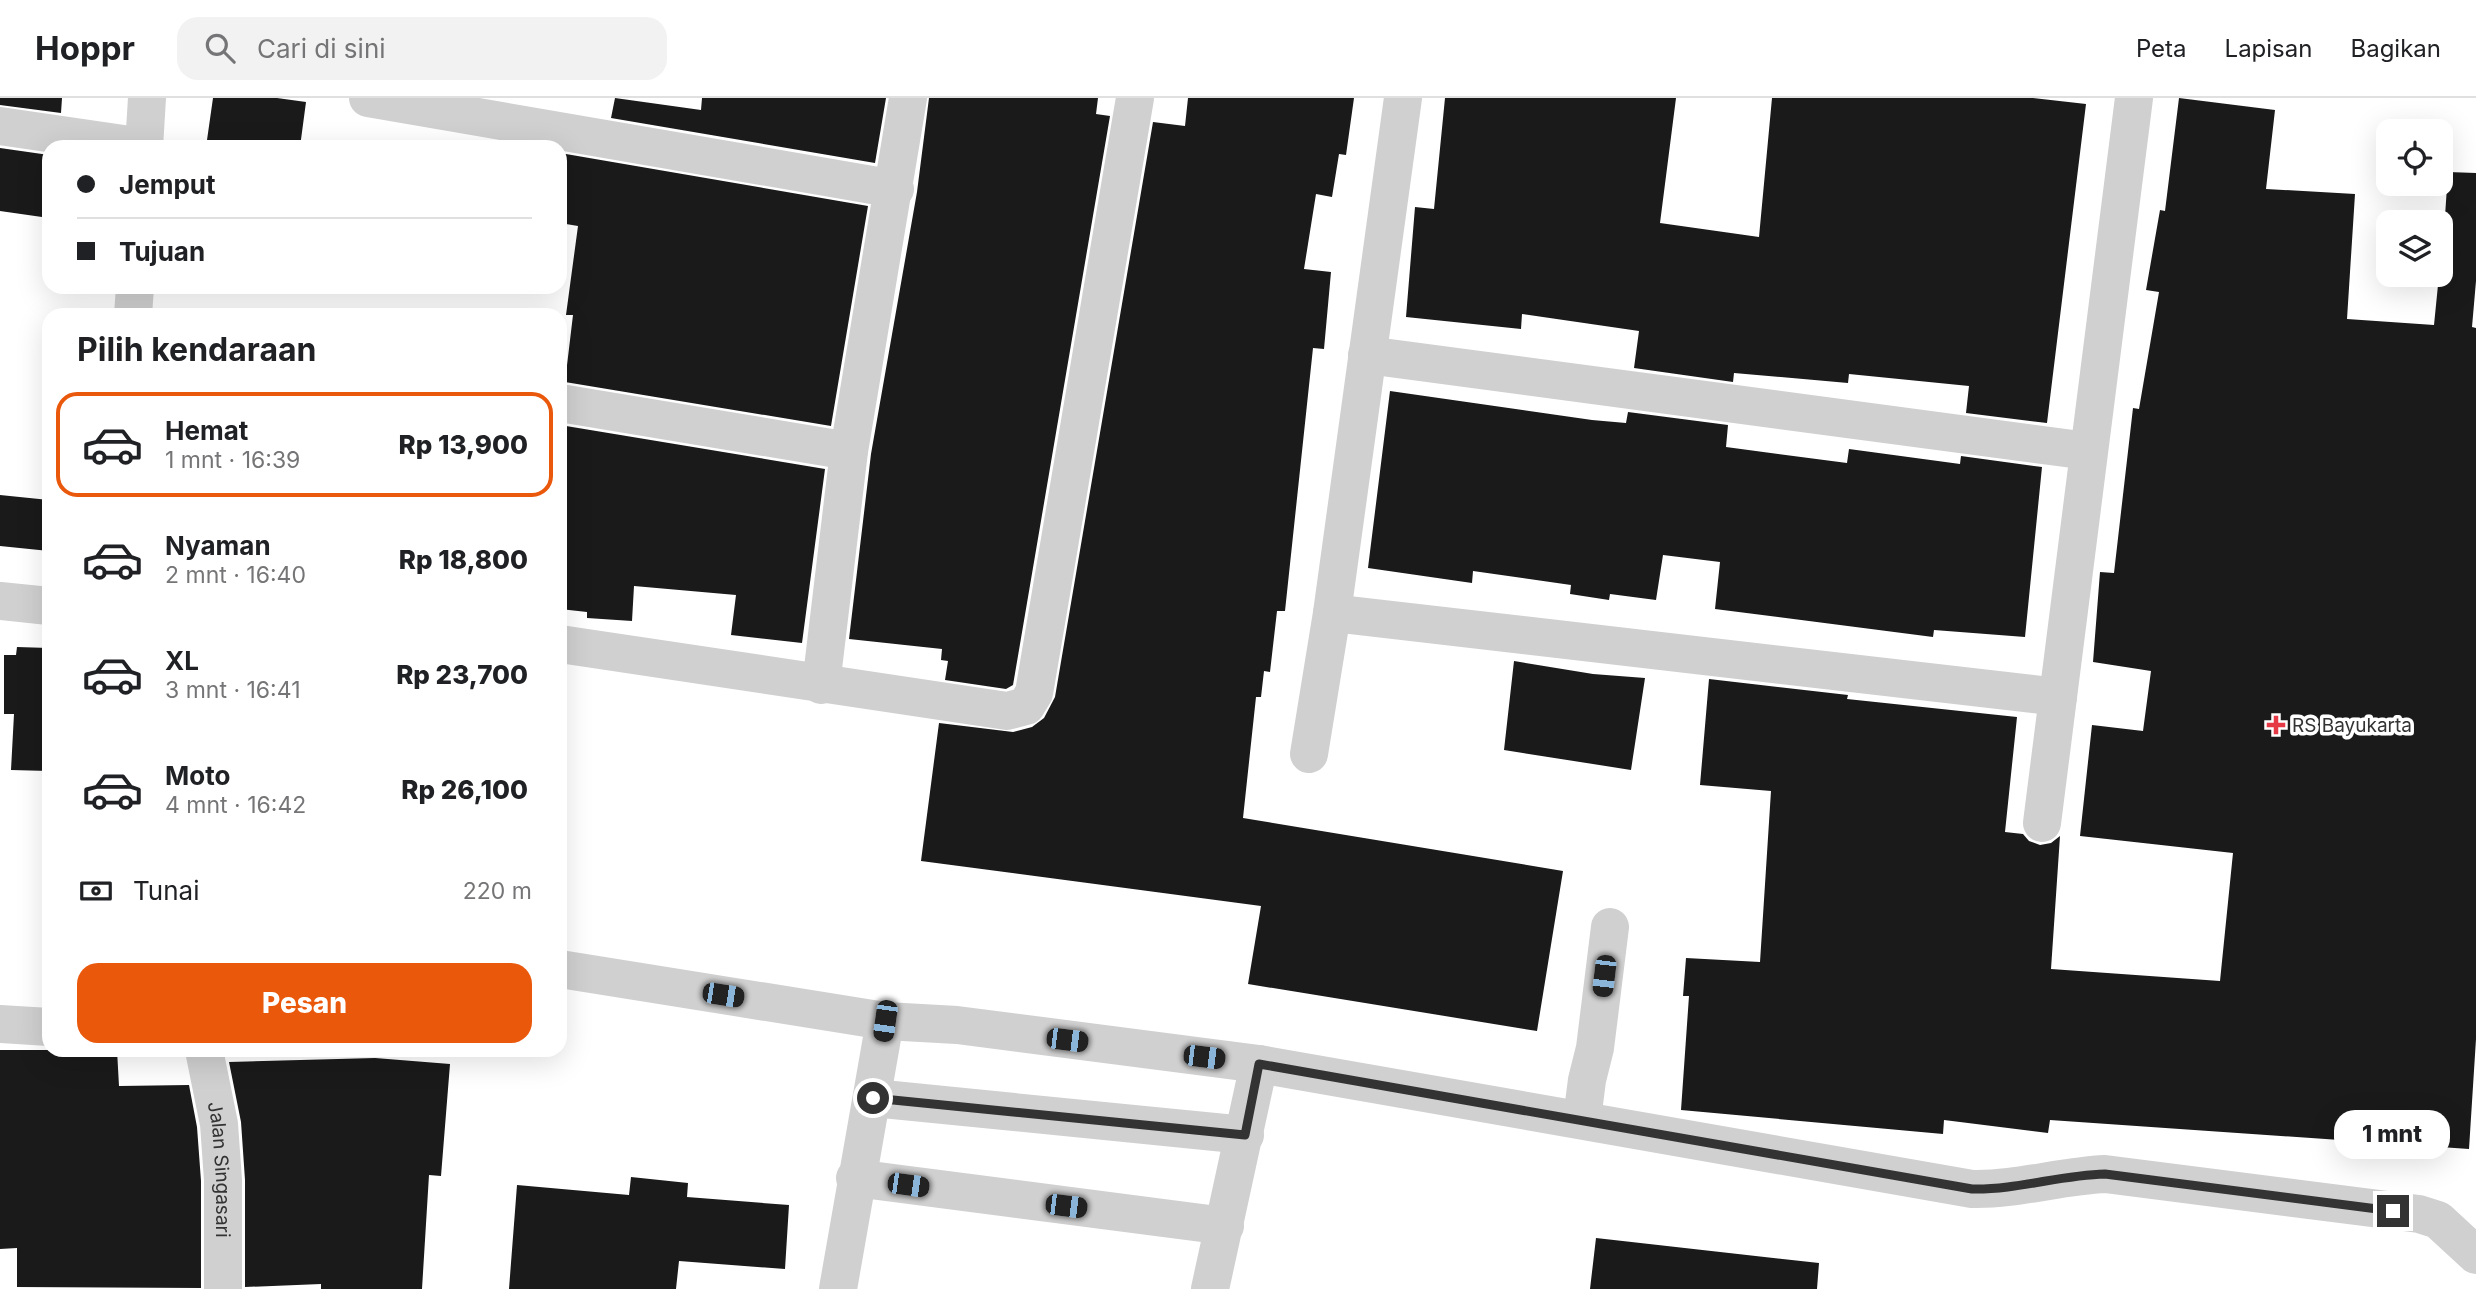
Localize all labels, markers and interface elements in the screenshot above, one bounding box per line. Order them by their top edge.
search box [177,17,667,80]
text: Hoppr [35,28,135,68]
icon: search [201,29,239,67]
text: Cari di sini [257,33,386,64]
text: Peta [2136,34,2187,63]
text: Lapisan [2225,34,2312,63]
text: Bagikan [2350,34,2441,63]
map controls [2376,119,2453,287]
button: locate [2376,119,2453,196]
text: Jemput [119,169,216,200]
button: layers [2376,210,2453,287]
text: Tujuan [119,236,205,267]
text: Pilih kendaraan [77,330,317,369]
icon: car [81,413,144,476]
text: Hemat [165,415,248,446]
text: Rp 13,900 [399,429,528,460]
text: 1 mnt · 16:39 [165,446,300,474]
icon: car [81,528,144,591]
text: Nyaman [165,530,271,561]
text: Rp 18,800 [399,544,528,575]
text: 2 mnt · 16:40 [165,561,306,589]
icon: car [81,643,144,706]
text: XL [165,645,199,676]
text: Rp 23,700 [396,659,528,690]
text: 3 mnt · 16:41 [165,676,301,704]
place label: RS Bayukarta [2292,714,2412,737]
marker: RS Bayukarta [2266,715,2286,735]
icon: car [81,758,144,821]
text: Moto [165,760,230,791]
text: Rp 26,100 [401,774,528,805]
text: 4 mnt · 16:42 [165,791,306,819]
icon: cash [77,872,115,910]
text: Tunai [133,875,200,906]
text: 220 m [463,877,532,905]
car [1592,954,1617,998]
button: Pesan [77,963,532,1043]
car [701,981,746,1009]
car [872,999,899,1043]
car [1045,1027,1090,1053]
car [1182,1044,1227,1070]
route start [857,1082,889,1114]
street label: Jalan Singasari [203,1099,235,1238]
callout: 1 mnt [2335,1110,2451,1158]
text: 1 mnt [2362,1120,2422,1148]
car [886,1172,931,1198]
car [1044,1193,1089,1219]
route end [2377,1195,2409,1227]

